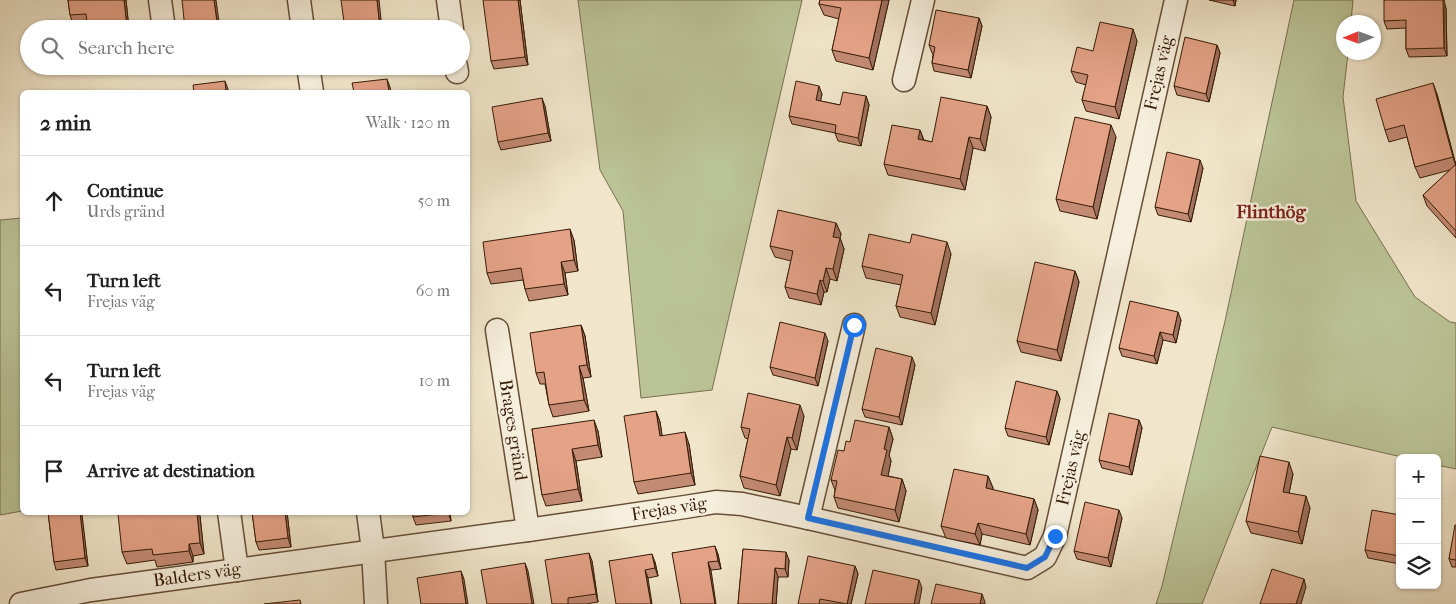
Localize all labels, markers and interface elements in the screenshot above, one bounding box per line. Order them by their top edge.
north arrow [1336,15,1381,60]
search box [20,20,470,75]
street label: Frejas väg [1140,33,1178,113]
icon: search [38,34,66,62]
text: Search here [78,37,174,59]
text: 2 min [40,111,91,135]
text: Walk · 120 m [366,113,450,132]
text: Continue [87,180,163,202]
icon: ahead [40,187,68,215]
text: 50 m [418,191,450,210]
district label: Flinthög [1235,201,1306,223]
text: Urds gränd [87,202,165,221]
text: Turn left [87,270,161,292]
icon: left [40,277,68,305]
text: 60 m [416,281,450,300]
text: Frejas väg [87,292,155,311]
route start [843,314,866,337]
text: Turn left [87,360,161,382]
icon: left [40,367,68,395]
text: 10 m [419,371,450,390]
street label: Brages gränd [495,378,531,482]
text: Frejas väg [87,382,155,401]
street label: Frejas väg [1052,428,1090,508]
map controls [1396,454,1441,589]
button: + [1396,454,1441,499]
icon: arrive [40,457,68,485]
text: Arrive at destination [87,460,255,482]
street label: Frejas väg [630,493,709,525]
button: − [1396,499,1441,544]
route end [1044,525,1067,548]
button: layers [1396,544,1441,589]
street label: Balders väg [152,558,243,592]

